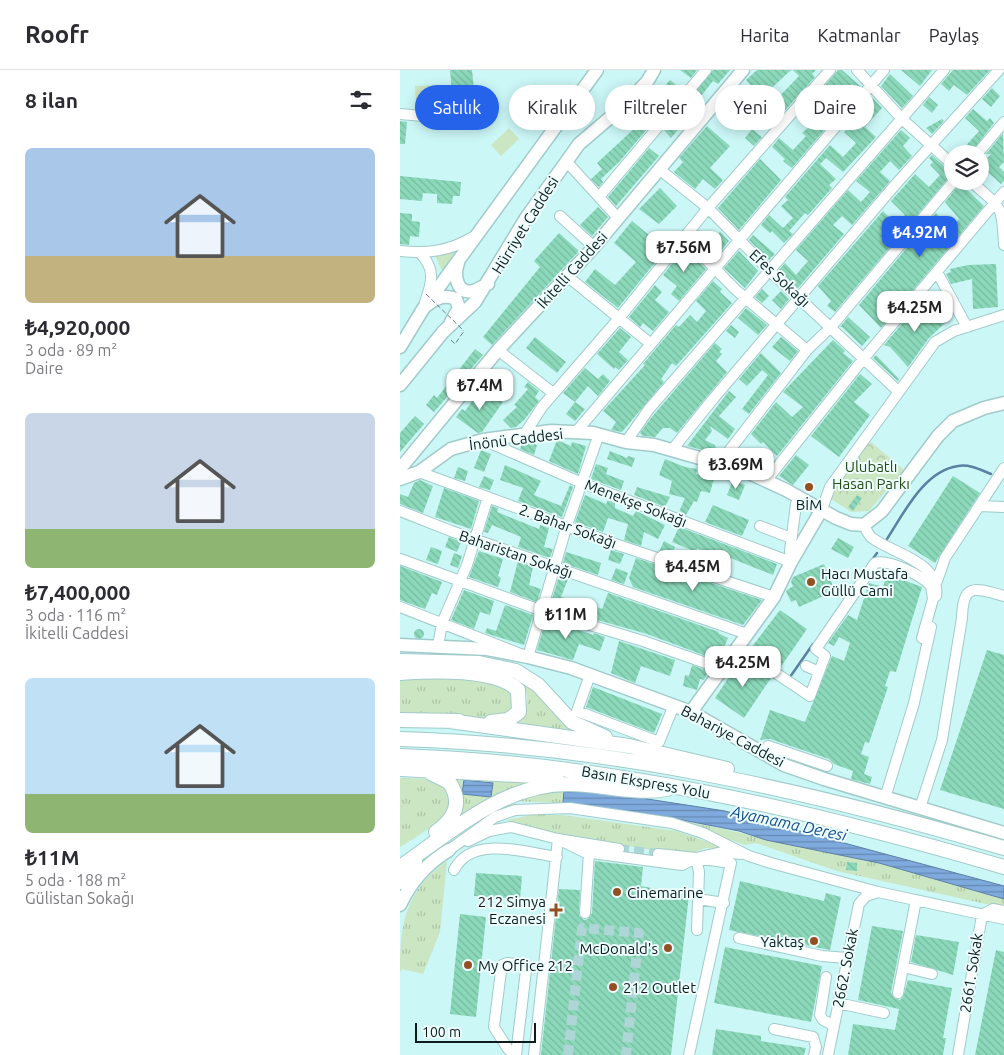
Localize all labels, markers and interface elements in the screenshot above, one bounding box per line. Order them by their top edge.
text: Roofr [25,21,89,48]
text: Harita [740,25,790,45]
text: Katmanlar [818,25,901,45]
text: Paylaş [929,25,979,45]
chip: Satılık [415,85,499,130]
chip: Kiralık [509,85,595,130]
chip: Filtreler [605,85,705,130]
chip: Yeni [715,85,785,130]
chip: Daire [795,85,874,130]
icon: filters [347,86,375,114]
text: 8 ilan [25,88,78,112]
map controls [944,145,989,190]
button: layers [944,145,989,190]
street label: Hürriyet Caddesi [488,173,562,277]
icon: home [155,181,245,271]
pin: ₺4.92M [879,216,961,258]
text: ₺4.92M [893,223,947,241]
street label: İkitelli Caddesi [533,228,611,312]
pin: ₺7.56M [643,230,725,273]
text: ₺7.56M [657,238,711,256]
street label: Efes Sokağı [746,246,814,310]
pin: ₺4.25M [874,290,956,333]
text: ₺4.25M [888,298,942,316]
text: ₺4,920,000 [25,315,130,339]
text: 3 oda · 89 m² [25,341,117,359]
text: Daire [25,359,63,377]
pin: ₺7.4M [445,368,515,411]
text: ₺7.4M [457,376,503,394]
street label: İnönü Caddesi [468,425,564,453]
icon: home [155,446,245,536]
pin: ₺3.69M [695,448,777,490]
text: ₺3.69M [709,455,763,473]
park label: Ulubatlı Hasan Parkı [832,458,910,492]
street label: Menekşe Sokağı [582,476,690,530]
marker: BİM [803,481,815,493]
place label: BİM [796,496,822,513]
street label: 2. Bahar Sokağı [517,501,619,551]
street label: Baharistan Sokağı [457,527,575,581]
pin: ₺4.45M [652,550,734,592]
text: ₺4.45M [666,557,720,575]
place label: Hacı Mustafa Güllü Cami [821,565,908,599]
marker: Hacı Mustafa Güllü Cami [805,576,817,588]
text: ₺7,400,000 [25,580,130,604]
pin: ₺11M [536,598,596,640]
text: ₺11M [545,605,587,623]
text: 3 oda · 116 m² [25,606,126,624]
text: İkitelli Caddesi [25,624,129,642]
pin: ₺4.25M [702,646,784,688]
text: ₺4.25M [716,653,770,671]
street label: Bahariye Caddesi [678,702,788,770]
icon: home [155,711,245,801]
street label: Basın Ekspress Yolu [580,762,712,802]
water label: Ayamama Deresi [728,802,850,844]
text: ₺11M [25,845,79,869]
text: 5 oda · 188 m² [25,871,126,889]
place label: Cinemarine [627,884,704,901]
marker: Cinemarine [611,886,623,898]
text: Gülistan Sokağı [25,889,134,907]
place label: 212 Simya Eczanesi [478,893,546,927]
marker: 212 Simya Eczanesi [550,904,562,916]
street label: 2662. Sokak [829,926,861,1009]
street label: 2661. Sokak [956,932,986,1014]
place label: Yaktaş [760,933,804,950]
marker: Yaktaş [808,935,820,947]
place label: McDonald's [580,940,658,957]
marker: McDonald's [662,942,674,954]
place label: My Office 212 [478,957,573,974]
marker: My Office 212 [462,959,474,971]
place label: 212 Outlet [623,979,696,996]
marker: 212 Outlet [607,981,619,993]
scale bar [415,1020,536,1043]
text: 100 m [422,1024,461,1040]

